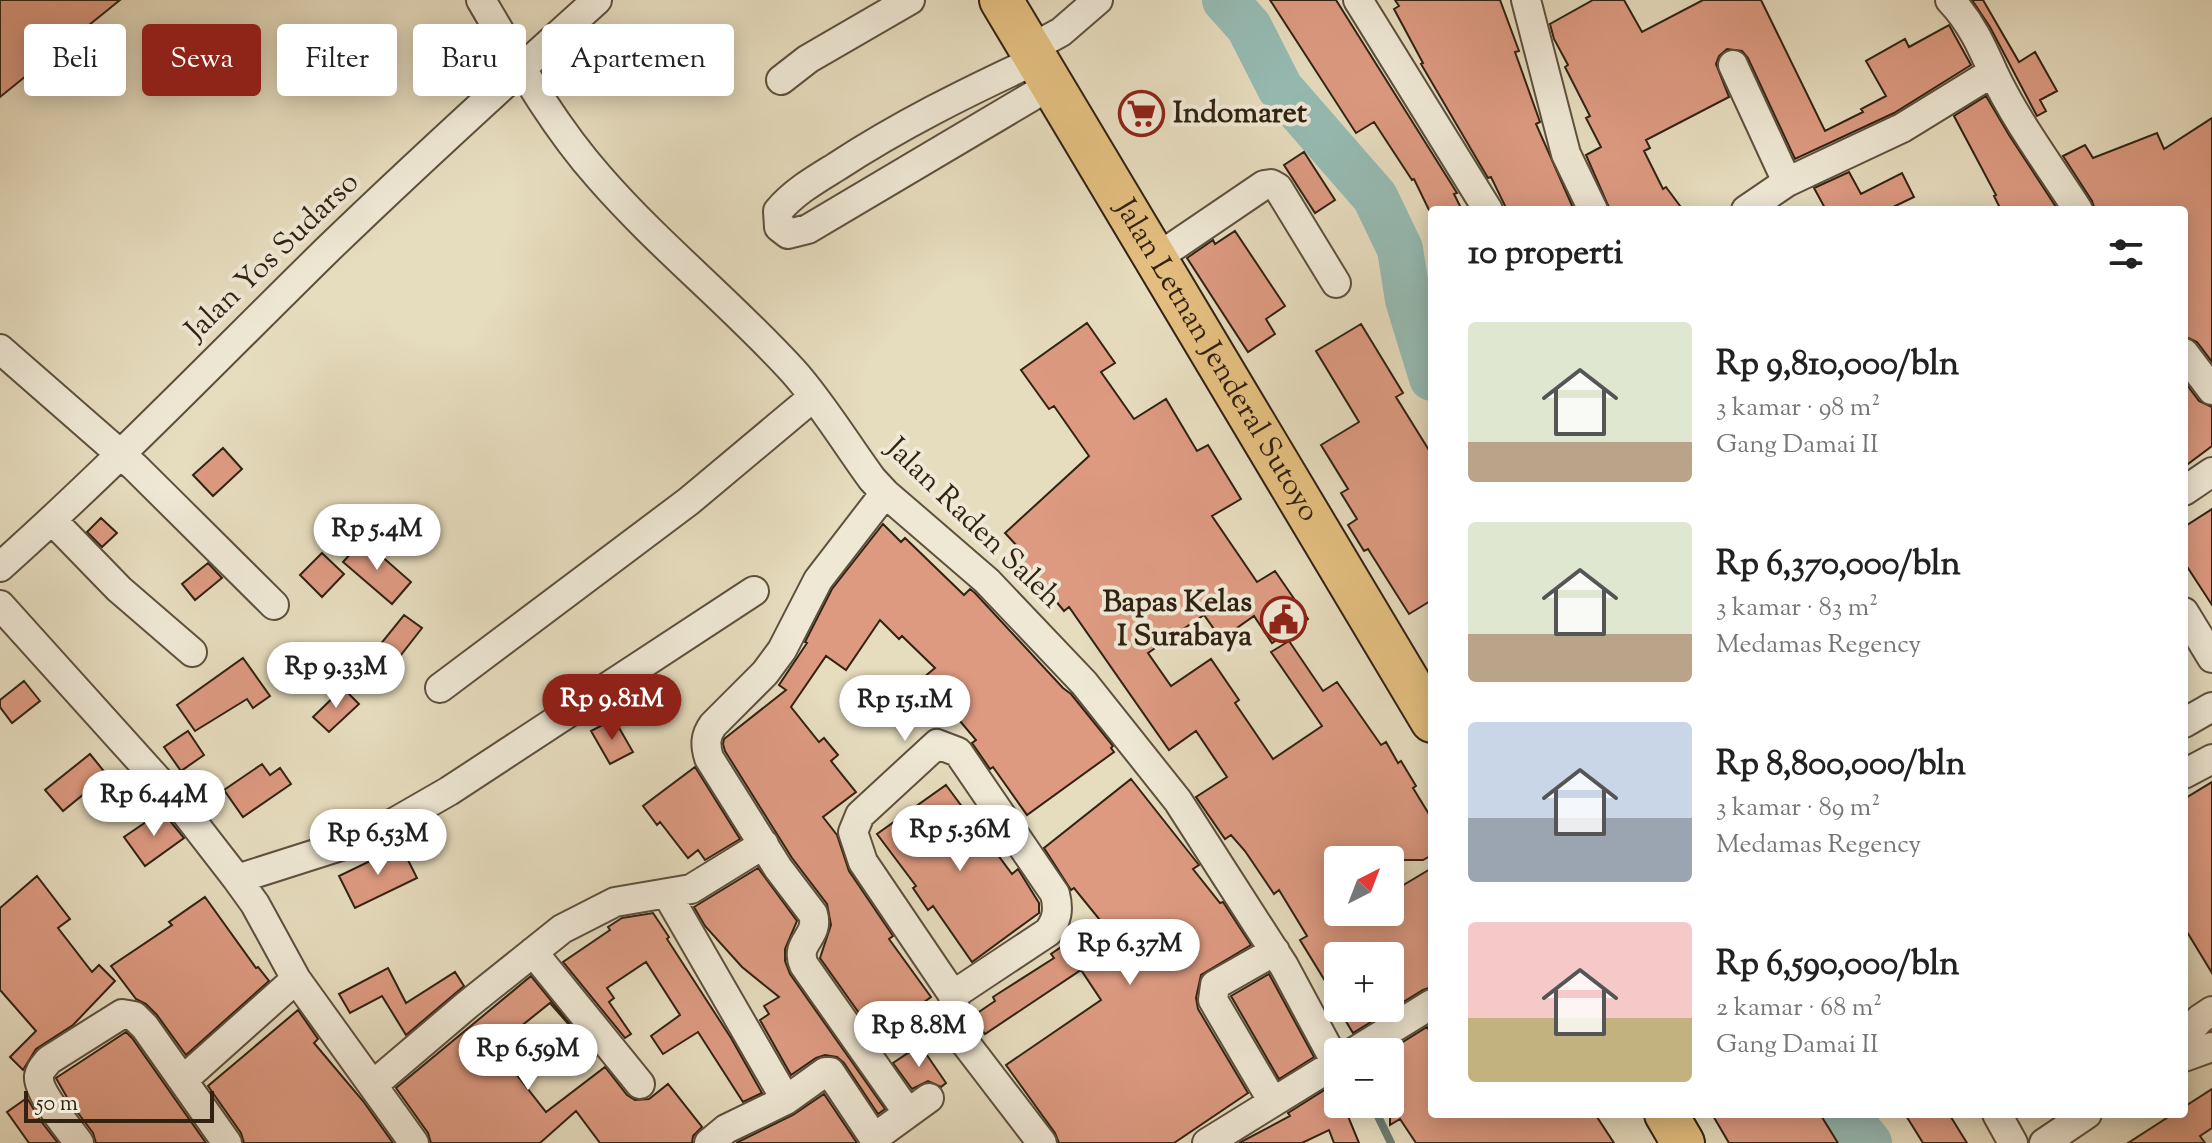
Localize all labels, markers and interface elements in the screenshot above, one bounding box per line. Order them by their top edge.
chip: Beli [24,24,126,96]
chip: Sewa [142,24,261,96]
chip: Filter [277,24,397,96]
chip: Baru [413,24,526,96]
chip: Apartemen [542,24,734,96]
supermarket icon: Indomaret [1118,90,1166,138]
place label: Indomaret [1173,93,1308,136]
street label: Jalan Yos Sudarso [175,163,370,353]
street label: Jalan Letnan Jenderal Sutoyo [1102,189,1330,530]
text: 10 properti [1468,230,1623,279]
icon: filters [2104,232,2148,276]
text: Rp 9,810,000/bln [1716,341,1959,390]
icon: home [1532,354,1628,450]
text: 3 kamar · 98 m² [1716,390,1880,427]
street label: Jalan Raden Saleh [874,427,1071,620]
text: Gang Damai II [1716,427,1879,464]
pin: Rp 5.4M [303,504,451,572]
text: Rp 5.4M [332,511,422,548]
text: Rp 6,370,000/bln [1716,541,1961,590]
icon: home [1532,554,1628,650]
place label: Bapas Kelas I Surabaya [1103,582,1252,659]
text: 3 kamar · 83 m² [1716,590,1878,627]
public building icon: Bapas Kelas I Surabaya [1259,596,1307,644]
text: Medamas Regency [1716,627,1921,664]
pin: Rp 9.33M [253,642,419,710]
text: Rp 9.33M [285,649,387,686]
pin: Rp 9.81M [529,674,695,742]
pin: Rp 15.1M [822,675,988,743]
text: Rp 9.81M [560,681,664,718]
text: Rp 15.1M [857,682,953,719]
text: Rp 8,800,000/bln [1716,741,1966,790]
icon: home [1532,754,1628,850]
pin: Rp 6.44M [71,770,237,838]
text: Rp 6.44M [100,777,208,814]
text: 3 kamar · 89 m² [1716,790,1880,827]
pin: Rp 5.36M [877,805,1043,873]
pin: Rp 6.53M [295,809,461,877]
text: Rp 5.36M [910,812,1010,849]
text: Rp 6.53M [328,816,428,853]
text: Medamas Regency [1716,827,1921,864]
north arrow [1324,846,1404,926]
map controls [1324,846,1404,1118]
pin: Rp 6.37M [1047,919,1213,987]
text: Rp 6.37M [1078,926,1182,963]
text: Rp 6,590,000/bln [1716,941,1959,990]
button: + [1324,942,1404,1022]
icon: home [1532,954,1628,1050]
text: 2 kamar · 68 m² [1716,990,1882,1027]
pin: Rp 8.8M [845,1001,993,1069]
text: Rp 8.8M [872,1008,966,1045]
pin: Rp 6.59M [445,1024,611,1092]
text: Gang Damai II [1716,1027,1879,1064]
text: Rp 6.59M [477,1031,579,1068]
button: − [1324,1038,1404,1118]
scale bar [24,1087,214,1123]
text: 50 m [36,1089,78,1121]

